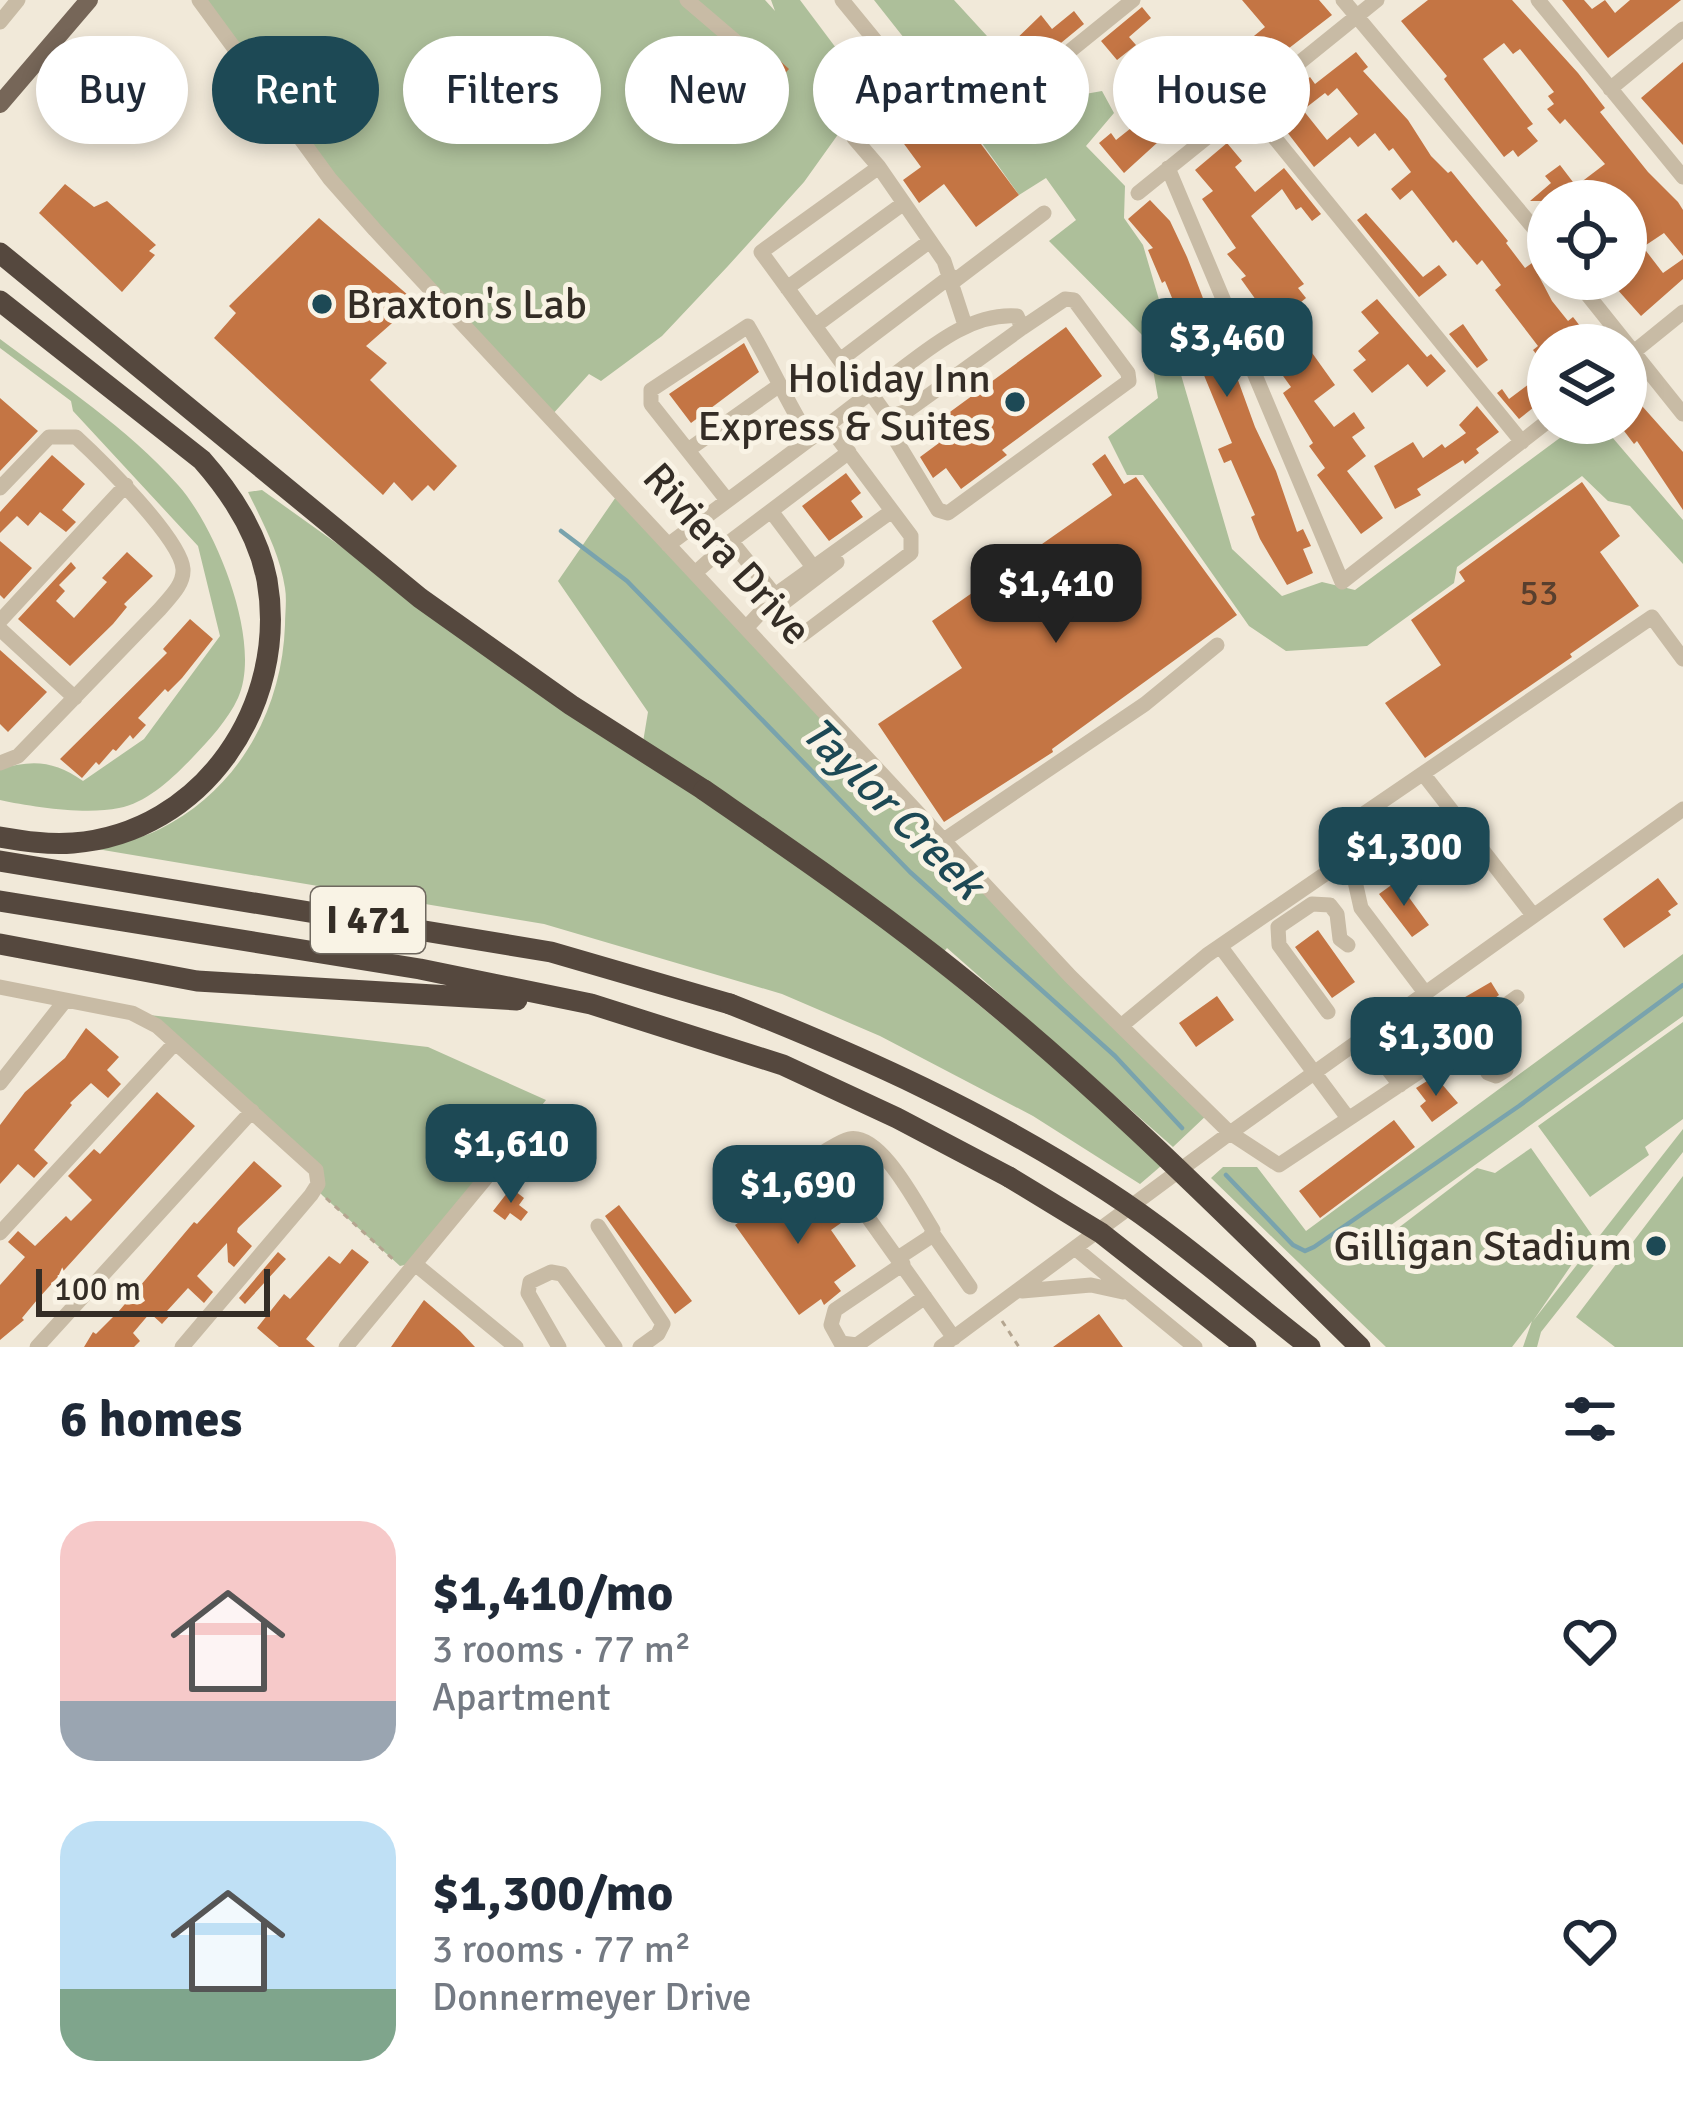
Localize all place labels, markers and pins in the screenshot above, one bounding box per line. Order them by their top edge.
place label: Braxton's Lab [346,279,587,330]
marker: Braxton's Lab [309,291,335,317]
pin: $3,460 [1129,298,1325,400]
place label: Holiday Inn Express & Suites [698,353,991,452]
marker: Holiday Inn Express & Suites [1002,389,1028,415]
pin: $1,410 [958,544,1154,646]
pin: $1,300 [1306,807,1502,909]
pin: $1,300 [1338,997,1534,1099]
pin: $1,610 [413,1104,609,1206]
pin: $1,690 [700,1145,896,1247]
place label: Gilligan Stadium [1333,1221,1632,1272]
marker: Gilligan Stadium [1643,1233,1669,1259]

